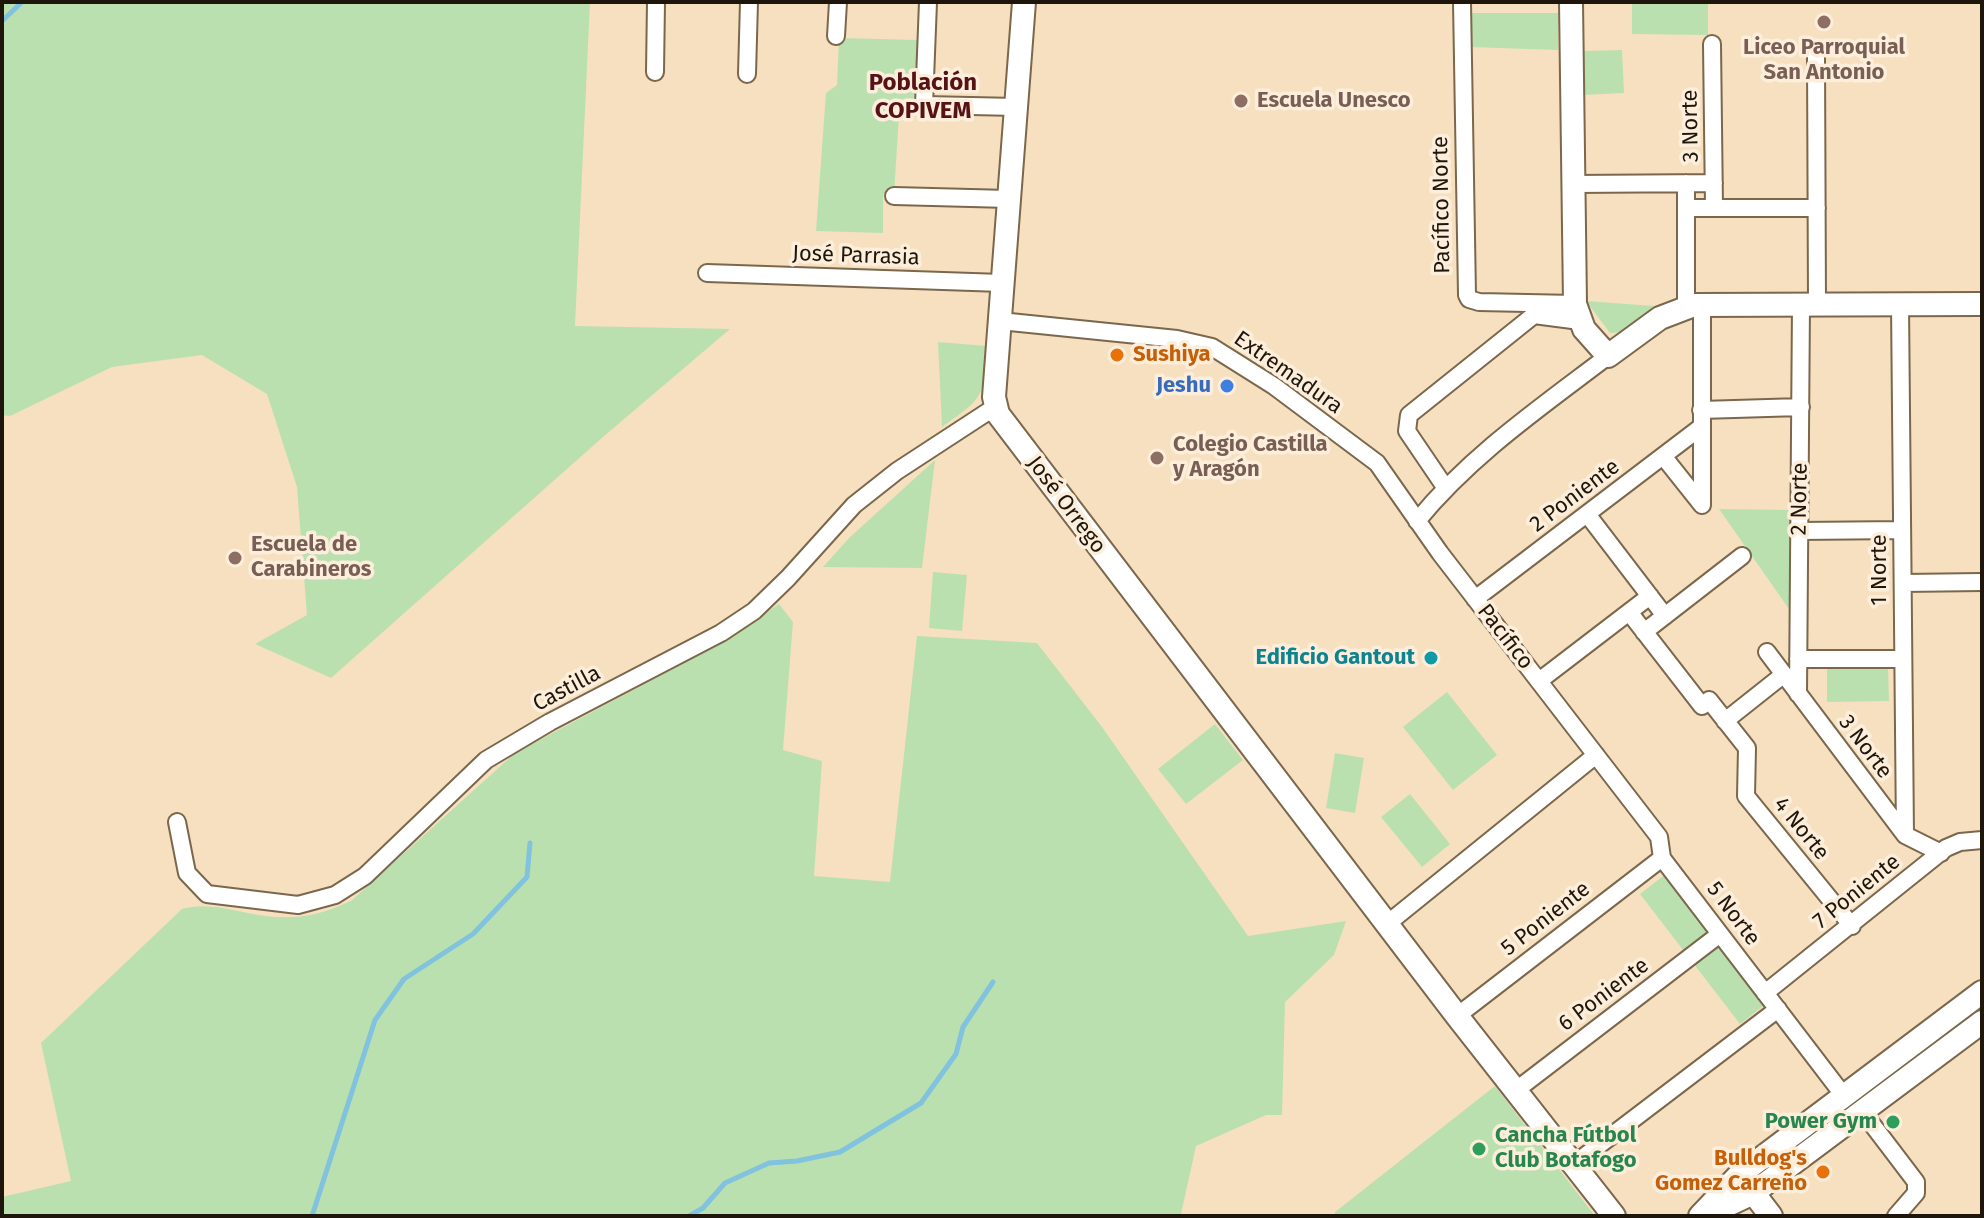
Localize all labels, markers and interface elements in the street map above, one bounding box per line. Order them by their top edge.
marker: Liceo Parroquial San Antonio [1815,13,1833,31]
place label: Liceo Parroquial San Antonio [1743,35,1905,86]
district label: Población COPIVEM [869,69,977,125]
place label: Escuela Unesco [1257,88,1411,114]
street label: 3 Norte [1677,89,1705,163]
marker: Escuela Unesco [1232,92,1250,110]
street label: Pacífico Norte [1428,136,1456,274]
street label: José Parrasia [792,241,920,271]
street label: Extremadura [1229,326,1347,420]
place label: Sushiya [1133,342,1211,368]
marker: Sushiya [1108,346,1126,364]
place label: Jeshu [1156,373,1211,399]
marker: Jeshu [1218,377,1236,395]
place label: Colegio Castilla y Aragón [1173,432,1328,484]
marker: Colegio Castilla y Aragón [1148,449,1166,467]
street label: José Orrego [1021,451,1111,559]
street label: 2 Poniente [1525,454,1625,538]
street label: 2 Norte [1786,462,1814,536]
place label: Escuela de Carabineros [251,532,371,584]
street label: 1 Norte [1867,534,1893,606]
marker: Escuela de Carabineros [226,549,244,567]
street label: Pacífico [1471,599,1539,675]
place label: Edificio Gantout [1256,645,1415,671]
marker: Edificio Gantout [1422,649,1440,667]
street label: Castilla [529,660,605,718]
street label: 3 Norte [1833,710,1897,784]
street label: 4 Norte [1768,792,1834,866]
street label: 7 Poniente [1808,849,1906,935]
street label: 5 Poniente [1496,876,1596,962]
street label: 5 Norte [1701,877,1765,951]
street label: 6 Poniente [1554,953,1654,1037]
place label: Power Gym [1765,1109,1877,1135]
marker: Power Gym [1884,1113,1902,1131]
place label: Cancha Fútbol Club Botafogo [1495,1123,1637,1174]
marker: Cancha Fútbol Club Botafogo [1470,1140,1488,1158]
place label: Bulldog's Gomez Carreño [1655,1146,1807,1198]
marker: Bulldog's Gomez Carreño [1814,1163,1832,1181]

